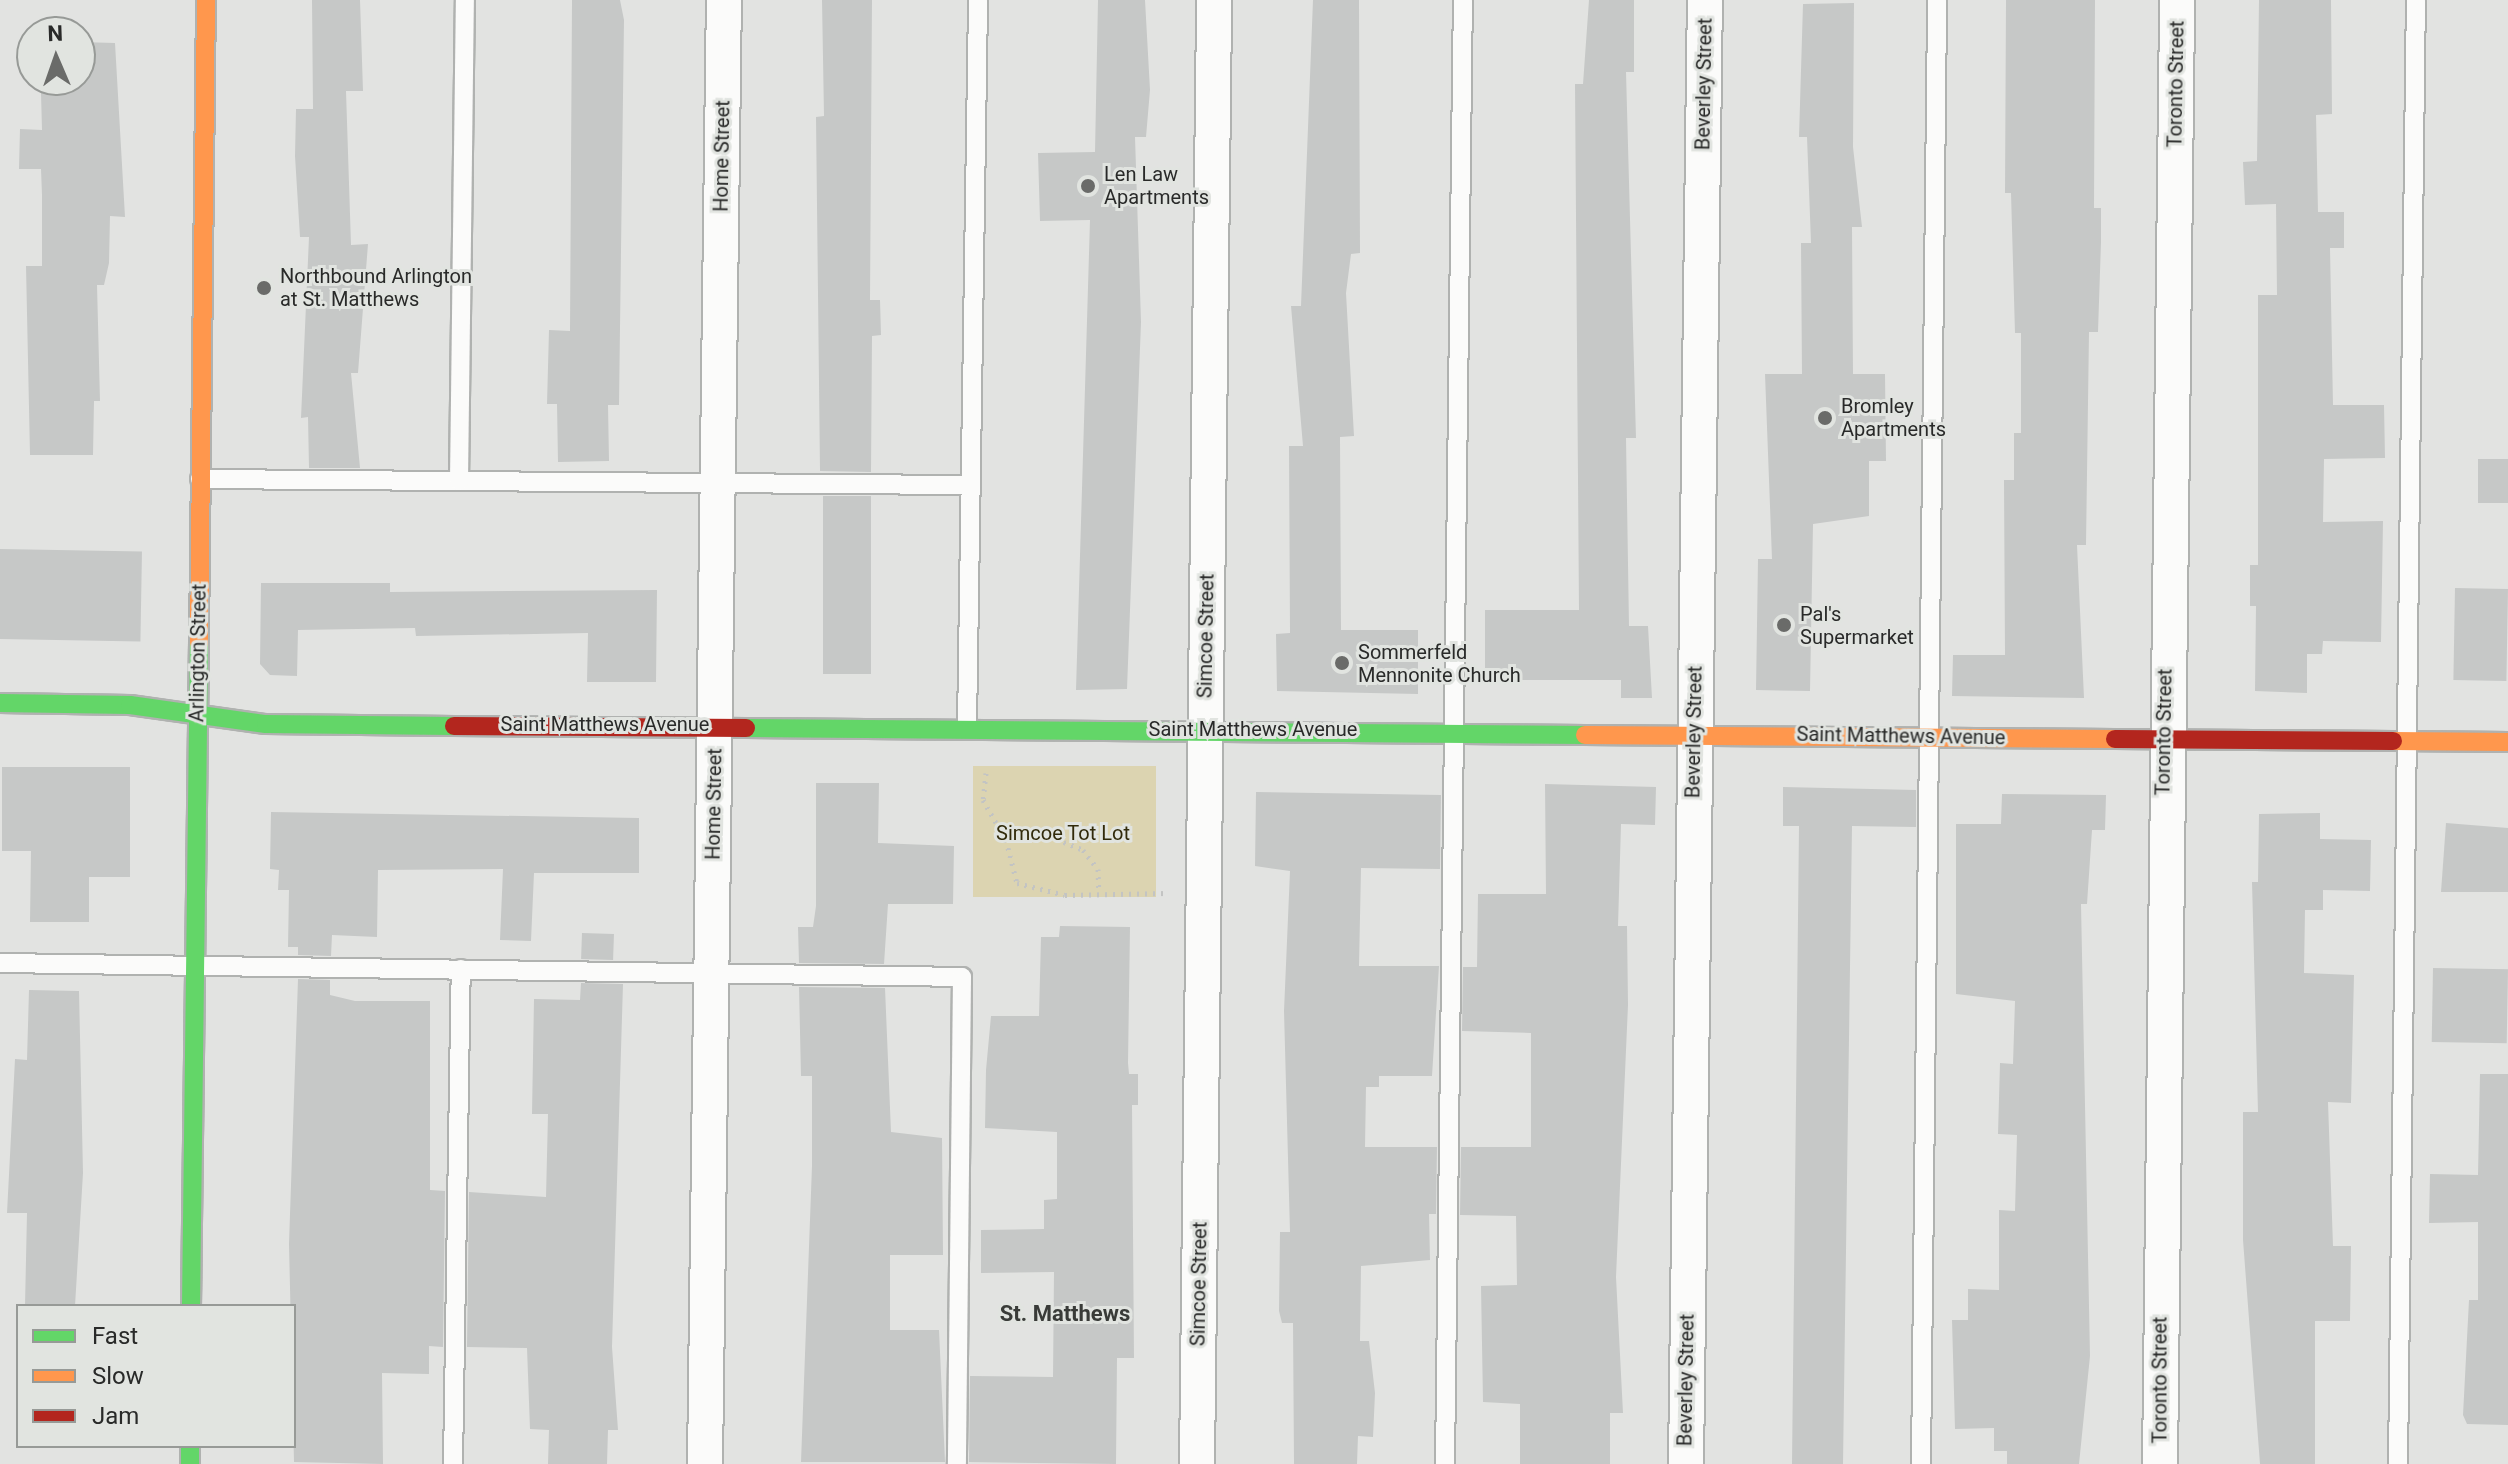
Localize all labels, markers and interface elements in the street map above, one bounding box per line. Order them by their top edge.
north arrow [16,16,96,96]
street label: Beverley Street [1691,18,1717,150]
street label: Toronto Street [2163,20,2189,148]
text: N [47,21,63,46]
street label: Home Street [709,100,735,212]
place label: Len Law Apartments [1104,162,1209,209]
marker: Len Law Apartments [1079,177,1097,195]
place label: Northbound Arlington at St. Matthews [280,264,472,311]
marker: Northbound Arlington at St. Matthews [255,279,273,297]
place label: Bromley Apartments [1841,394,1946,441]
marker: Bromley Apartments [1816,409,1834,427]
street label: Simcoe Street [1193,574,1219,698]
street label: Arlington Street [185,584,211,722]
place label: Pal's Supermarket [1800,602,1914,649]
marker: Pal's Supermarket [1775,616,1793,634]
place label: Sommerfeld Mennonite Church [1358,640,1521,687]
marker: Sommerfeld Mennonite Church [1333,654,1351,672]
street label: Beverley Street [1681,666,1707,798]
street label: Toronto Street [2151,668,2177,796]
street label: Saint Matthews Avenue [501,712,709,736]
street label: Saint Matthews Avenue [1149,717,1357,741]
street label: Saint Matthews Avenue [1796,722,2006,750]
street label: Home Street [701,748,727,860]
park label: Simcoe Tot Lot [996,821,1130,845]
street label: Simcoe Street [1186,1222,1212,1346]
district label: St. Matthews [1000,1301,1130,1327]
legend [16,1304,296,1448]
street label: Beverley Street [1673,1314,1699,1446]
street label: Toronto Street [2148,1317,2172,1443]
text: Fast [92,1322,138,1350]
text: Slow [92,1362,144,1390]
text: Jam [92,1402,139,1430]

